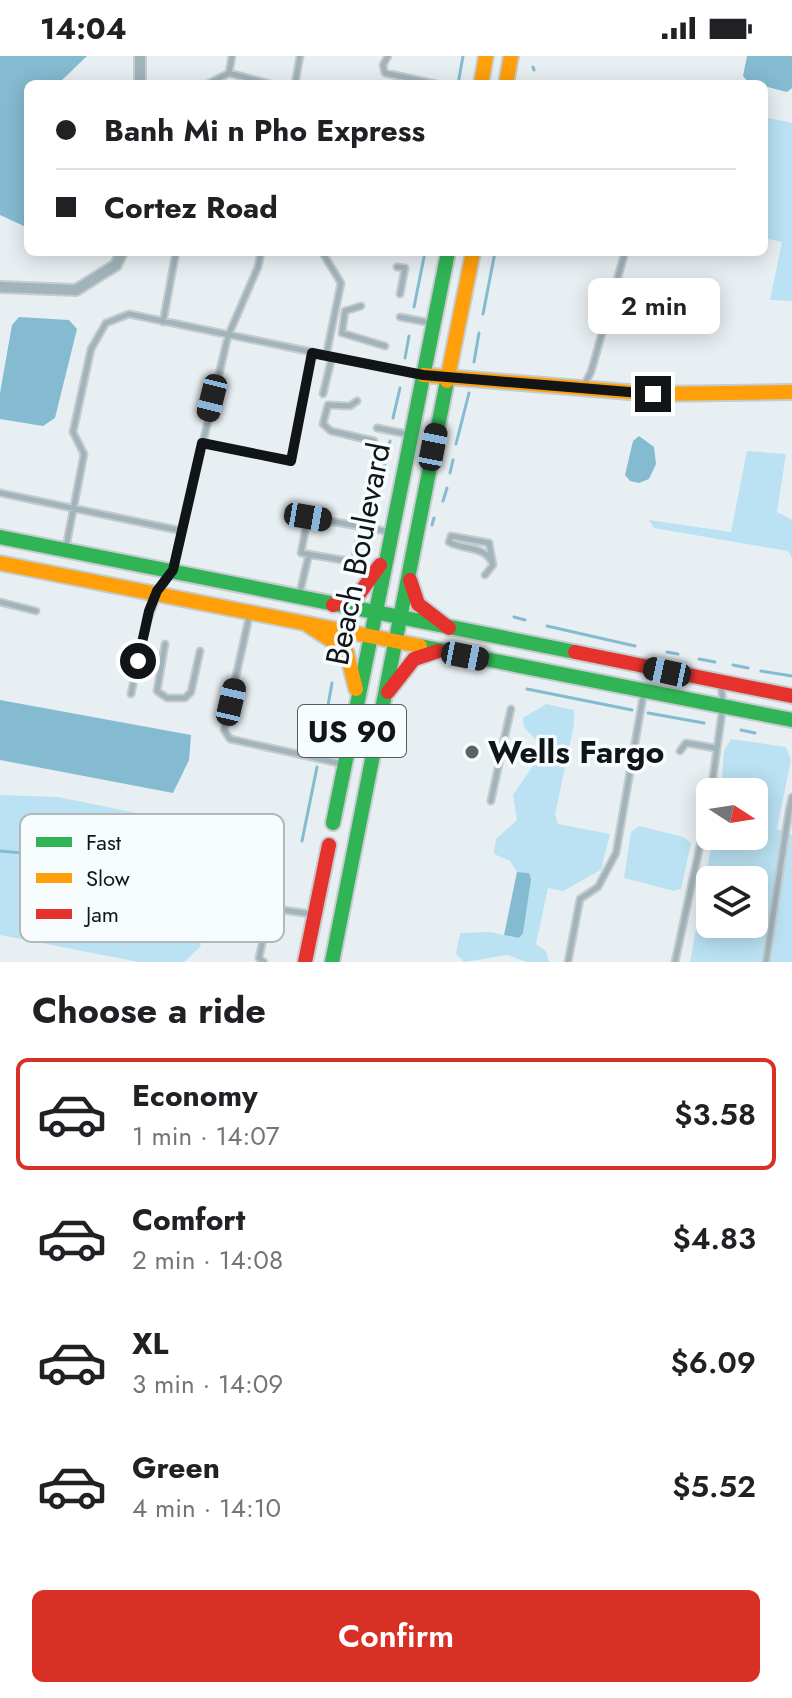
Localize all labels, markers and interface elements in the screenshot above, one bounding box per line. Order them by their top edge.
text: 14:04 [40,7,127,50]
text: Banh Mi n Pho Express [104,109,425,152]
text: Cortez Road [104,186,278,229]
callout: 2 min [587,278,719,334]
text: 2 min [621,287,687,325]
car [195,372,229,424]
route end [635,376,671,412]
car [417,421,449,473]
street label: Beach Boulevard [314,439,402,669]
car [282,501,334,533]
car [439,640,491,672]
route start [120,643,156,679]
car [641,655,693,689]
car [214,676,248,728]
road number: US 90 [298,705,406,757]
place label: Wells Fargo [488,729,664,775]
marker: Wells Fargo [463,743,481,761]
north arrow [696,778,768,850]
map controls [696,778,768,938]
legend [20,814,284,942]
text: Fast [86,826,122,858]
text: Slow [86,862,130,894]
button: layers [696,866,768,938]
text: Jam [83,898,119,930]
text: Choose a ride [32,984,266,1036]
text: Economy [132,1074,258,1117]
icon: car [36,1078,108,1150]
text: $3.58 [674,1093,756,1136]
text: 1 min · 14:07 [132,1117,280,1155]
text: Comfort [132,1198,245,1241]
icon: car [36,1202,108,1274]
text: $4.83 [672,1217,756,1260]
text: 2 min · 14:08 [132,1241,283,1279]
text: XL [132,1322,168,1365]
icon: car [36,1326,108,1398]
text: $6.09 [671,1341,756,1384]
text: 3 min · 14:09 [132,1365,283,1403]
text: Green [132,1446,220,1489]
icon: car [36,1450,108,1522]
text: $5.52 [672,1465,756,1508]
text: 4 min · 14:10 [132,1489,281,1527]
button: Confirm [32,1590,760,1682]

